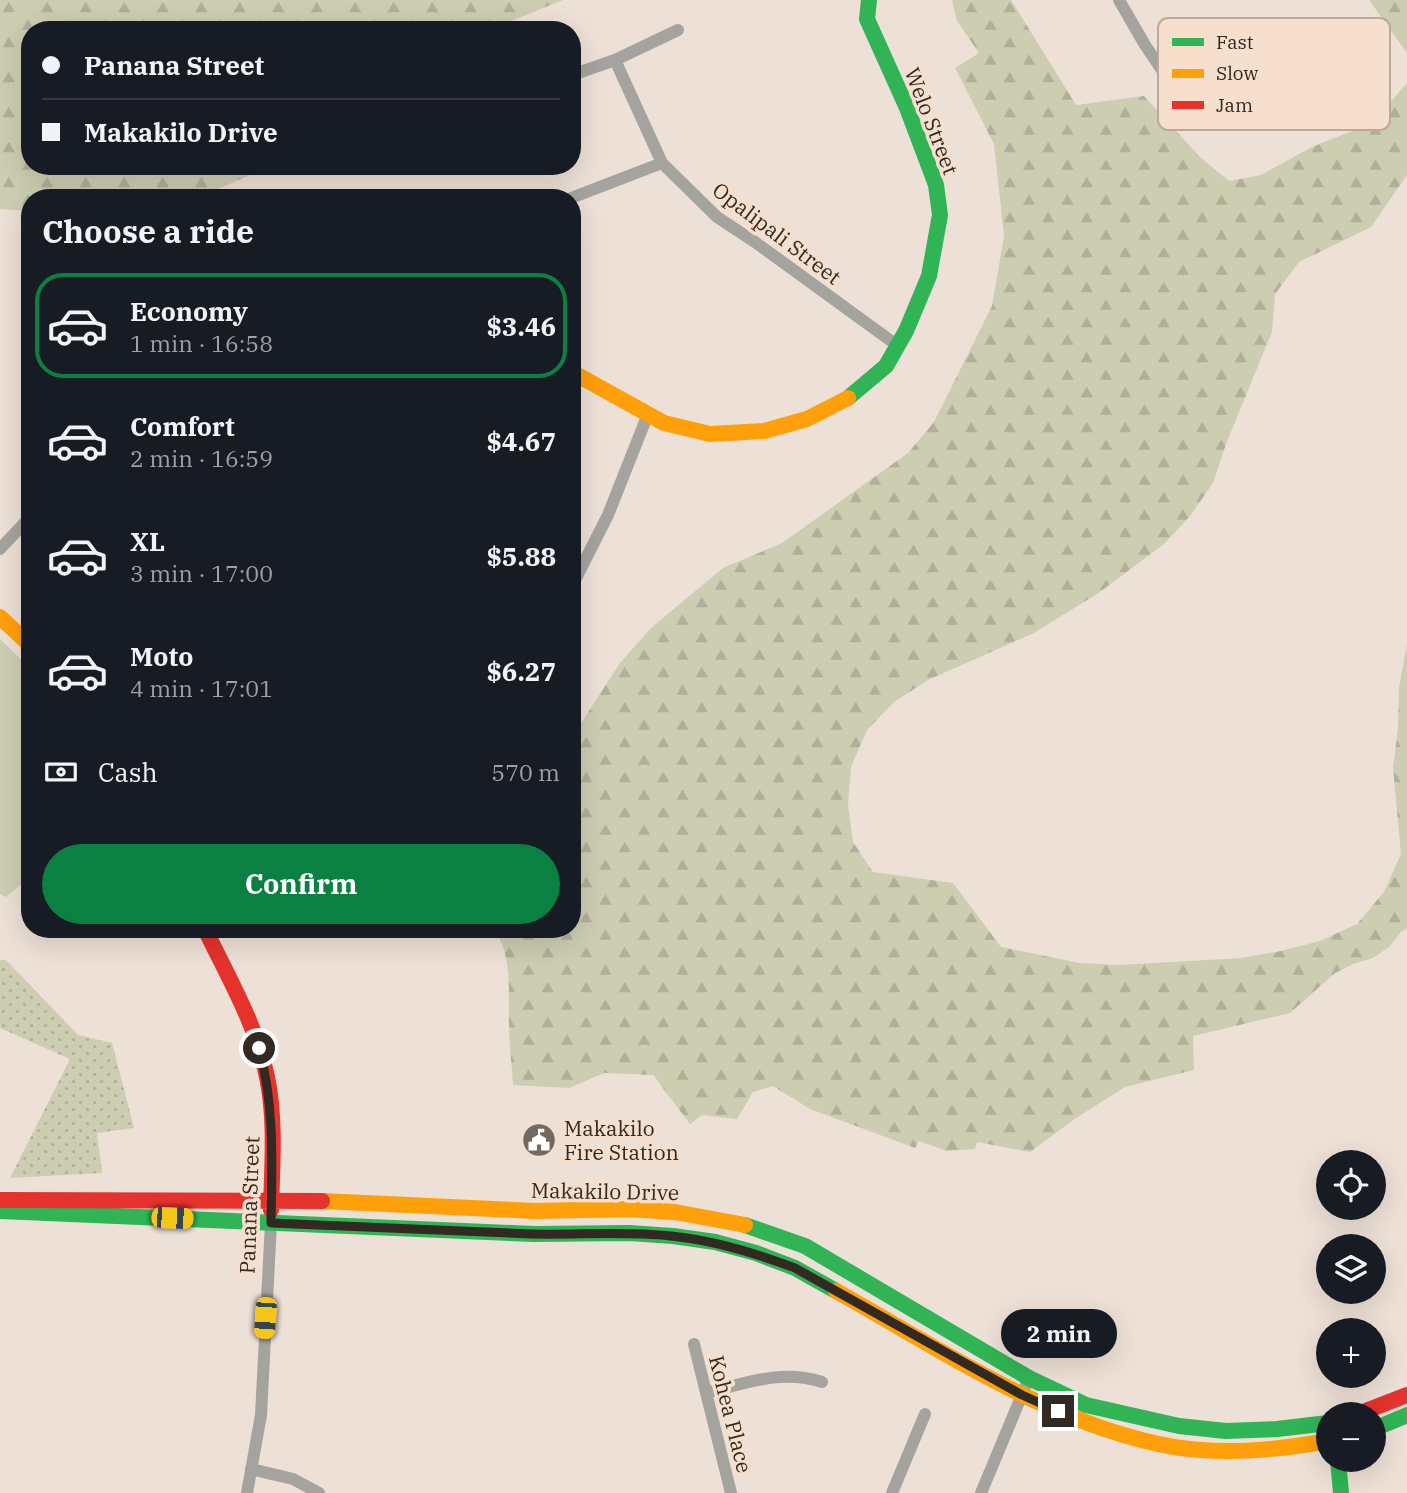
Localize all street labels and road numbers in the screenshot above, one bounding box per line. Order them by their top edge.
street label: Welo Street [899,63,965,179]
street label: Opalipali Street [707,176,847,290]
street label: Panana Street [233,1136,265,1274]
street label: Makakilo Drive [531,1176,679,1206]
street label: Kohea Place [703,1352,759,1476]

